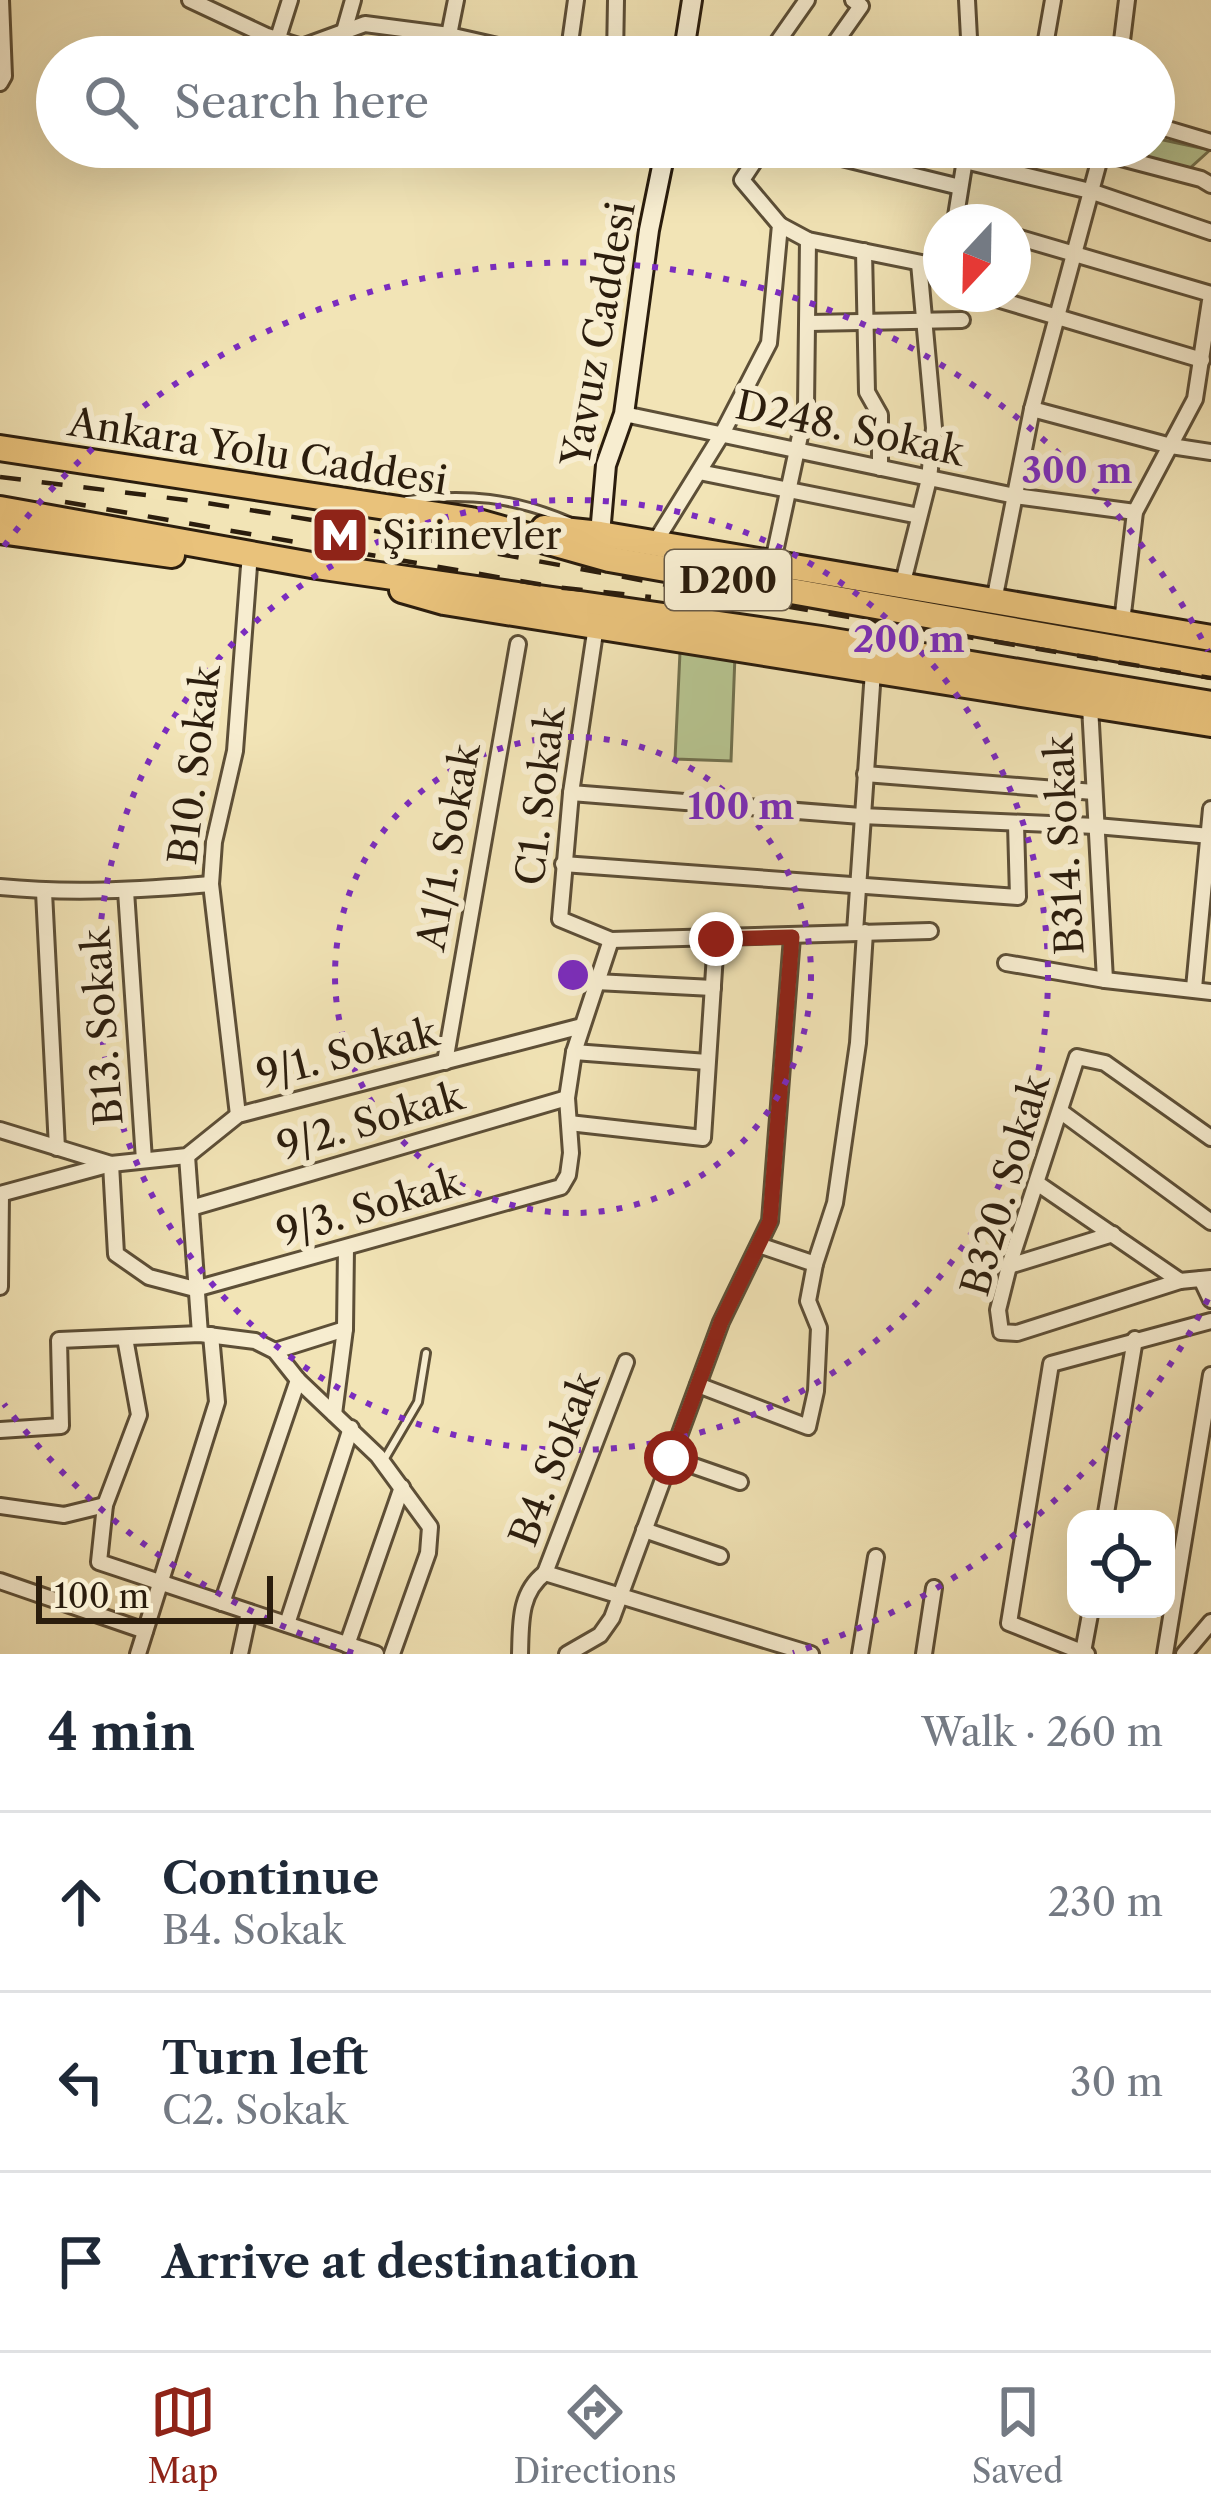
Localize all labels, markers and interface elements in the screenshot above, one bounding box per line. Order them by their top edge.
search box [36,36,1175,168]
icon: search [78,69,144,135]
text: Search here [174,74,429,130]
street label: Yavuz Caddesi [551,198,645,471]
north arrow [923,204,1031,312]
street label: D248. Sokak [731,380,970,476]
street label: Ankara Yolu Caddesi [64,397,451,505]
text: 300 m [1021,448,1133,492]
metro station icon: Şirinevler [309,504,371,566]
place label: Şirinevler [382,511,562,559]
road number: D200 [665,550,791,610]
text: 200 m [853,617,965,661]
street label: B10. Sokak [158,661,230,867]
street label: C1. Sokak [505,703,575,888]
street label: B314. Sokak [1034,732,1094,956]
street label: A1/1. Sokak [406,739,490,955]
text: 100 m [688,784,794,828]
route end [689,912,743,966]
street label: B13. Sokak [71,925,133,1127]
centre of rings [552,954,594,996]
street label: 9/1. Sokak [251,1007,444,1099]
street label: B320. Sokak [951,1067,1060,1301]
street label: 9/2. Sokak [272,1071,470,1170]
street label: 9/3. Sokak [271,1157,468,1256]
street label: B4. Sokak [499,1364,610,1553]
route start [644,1431,698,1485]
map controls [1067,1510,1175,1618]
button: locate [1067,1510,1175,1618]
scale bar [36,1570,273,1623]
text: 100 m [54,1576,149,1617]
text: 4 min [48,1701,195,1763]
text: Walk · 260 m [921,1708,1163,1756]
text: Continue [162,1850,379,1906]
icon: ahead [48,1869,114,1935]
text: 230 m [1048,1878,1163,1926]
text: B4. Sokak [162,1906,345,1954]
text: Turn left [162,2030,368,2086]
icon: left [48,2049,114,2115]
text: 30 m [1070,2058,1163,2106]
text: C2. Sokak [162,2086,347,2134]
icon: arrive [48,2229,114,2295]
text: Arrive at destination [162,2234,639,2290]
tab: Map [148,2379,218,2492]
tab: Directions [514,2379,677,2492]
tab: Saved [972,2379,1063,2492]

